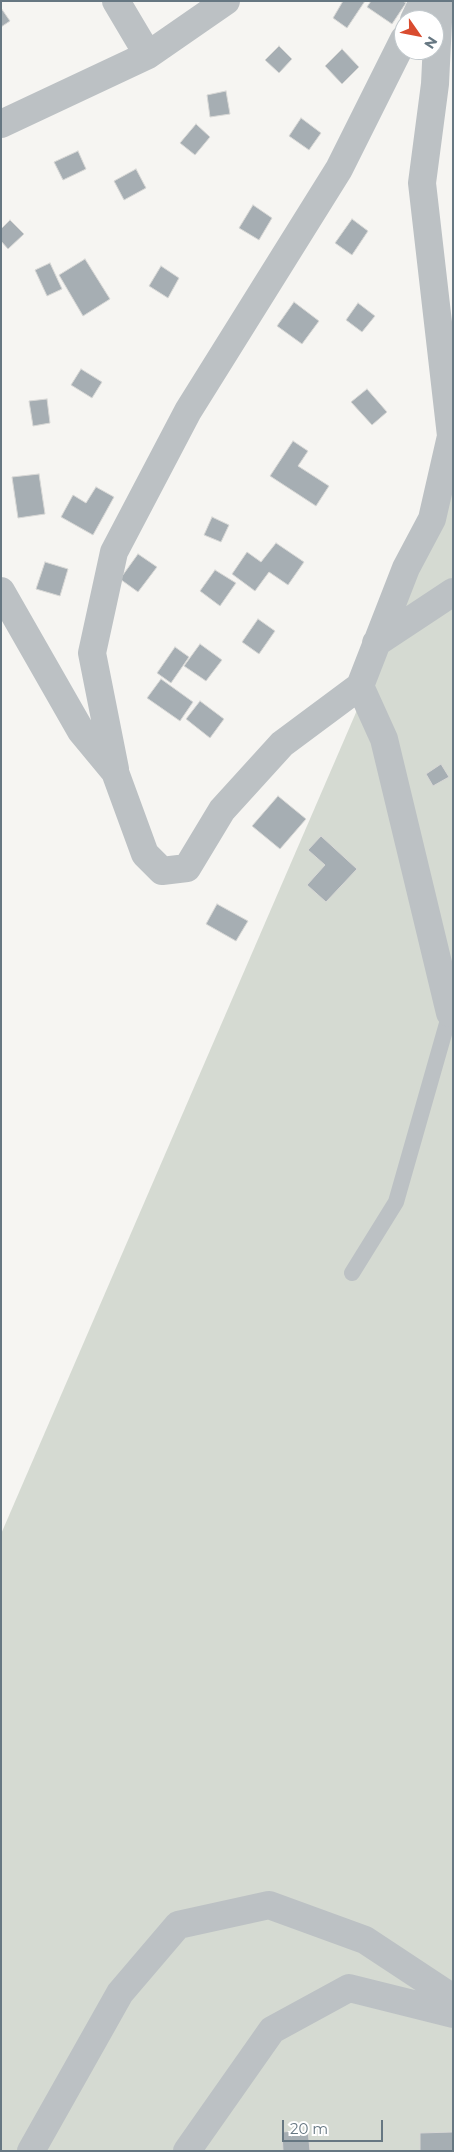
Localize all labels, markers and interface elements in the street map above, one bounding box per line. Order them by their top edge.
north arrow [394,10,444,60]
text: N [420,33,441,52]
scale bar [284,2110,385,2142]
text: 20 m [290,2119,328,2138]

